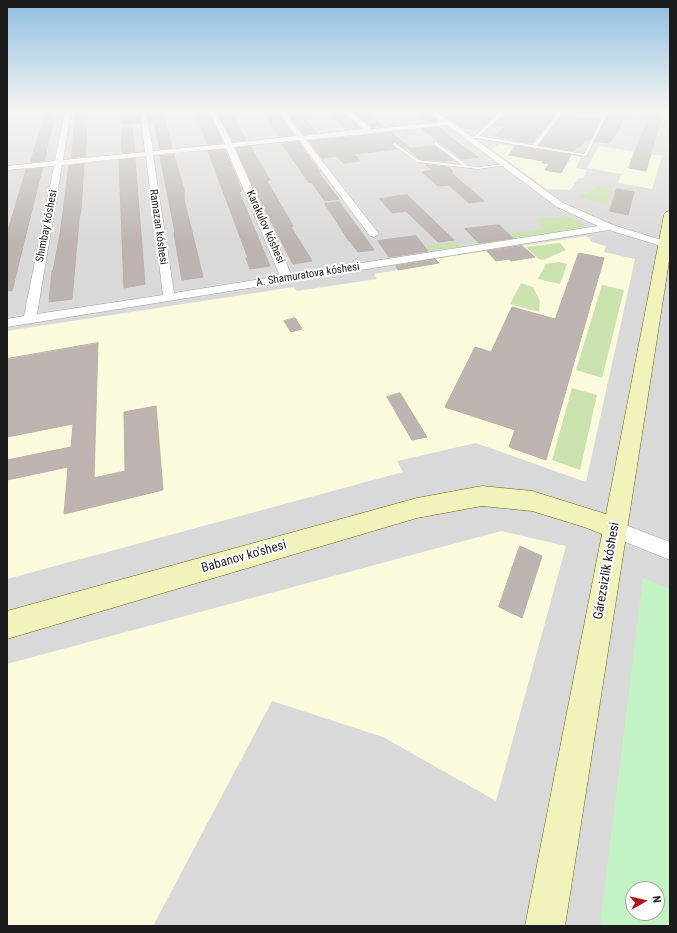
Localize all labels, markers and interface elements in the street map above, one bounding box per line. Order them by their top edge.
street label: Ramazan kóshesi [146,188,170,266]
street label: Karakulov kóshesi [243,188,287,266]
street label: Shımbay kóshesi [34,189,60,263]
street label: A. Shamuratova kóshesi [255,260,361,290]
street label: Gárezsizlik kóshesi [591,521,623,621]
street label: Babanov ko'shesi [200,537,288,577]
north arrow [625,881,665,921]
text: N [649,895,663,904]

